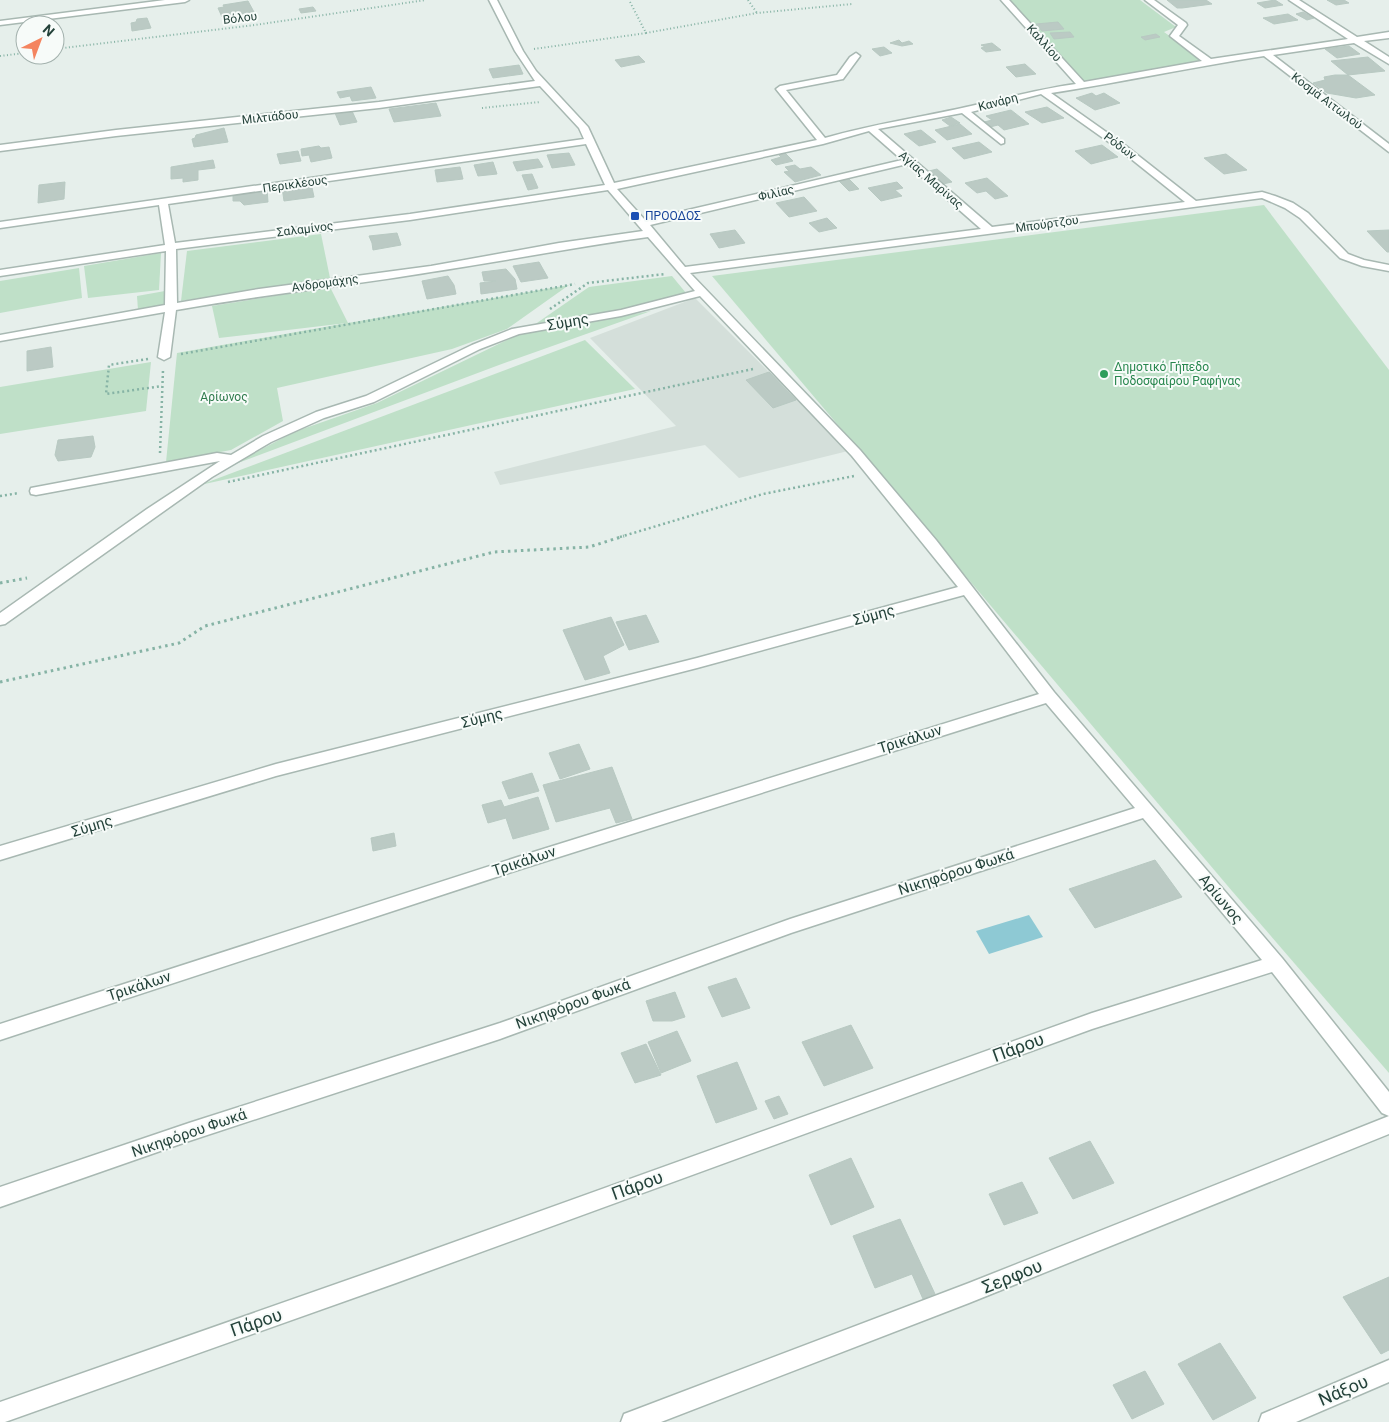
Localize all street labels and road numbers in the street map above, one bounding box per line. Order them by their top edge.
street label: Βόλου [222,9,258,27]
street label: Καλλίου [1024,22,1064,64]
street label: Κοσμά Αιτωλού [1289,70,1365,132]
street label: Κανάρη [977,90,1019,114]
street label: Μιλτιάδου [241,107,299,127]
street label: Ρόδων [1101,129,1139,163]
street label: Αγίας Μαρίνας [896,148,966,212]
street label: Περικλέους [262,173,328,195]
street label: Φιλίας [757,182,795,204]
street label: Μπούρτζου [1015,213,1079,235]
street label: Σαλαμίνος [276,219,334,239]
street label: Ανδρομάχης [291,271,359,295]
street label: Σύμης [546,310,590,334]
street label: Σύμης [851,601,897,629]
street label: Σύμης [460,704,504,732]
street label: Τρικάλων [876,721,944,757]
street label: Σύμης [69,811,115,841]
street label: Τρικάλων [490,842,558,880]
street label: Νικηφόρου Φωκά [896,845,1017,899]
street label: Αρίωνος [1195,871,1247,927]
street label: Τρικάλων [105,967,173,1005]
street label: Νικηφόρου Φωκά [513,975,633,1033]
street label: Πάρου [989,1028,1047,1066]
street label: Νικηφόρου Φωκά [129,1105,249,1161]
street label: Πάρου [608,1166,666,1204]
street label: Σερφου [979,1254,1045,1298]
street label: Πάρου [227,1303,285,1341]
street label: Νάξου [1315,1370,1371,1410]

